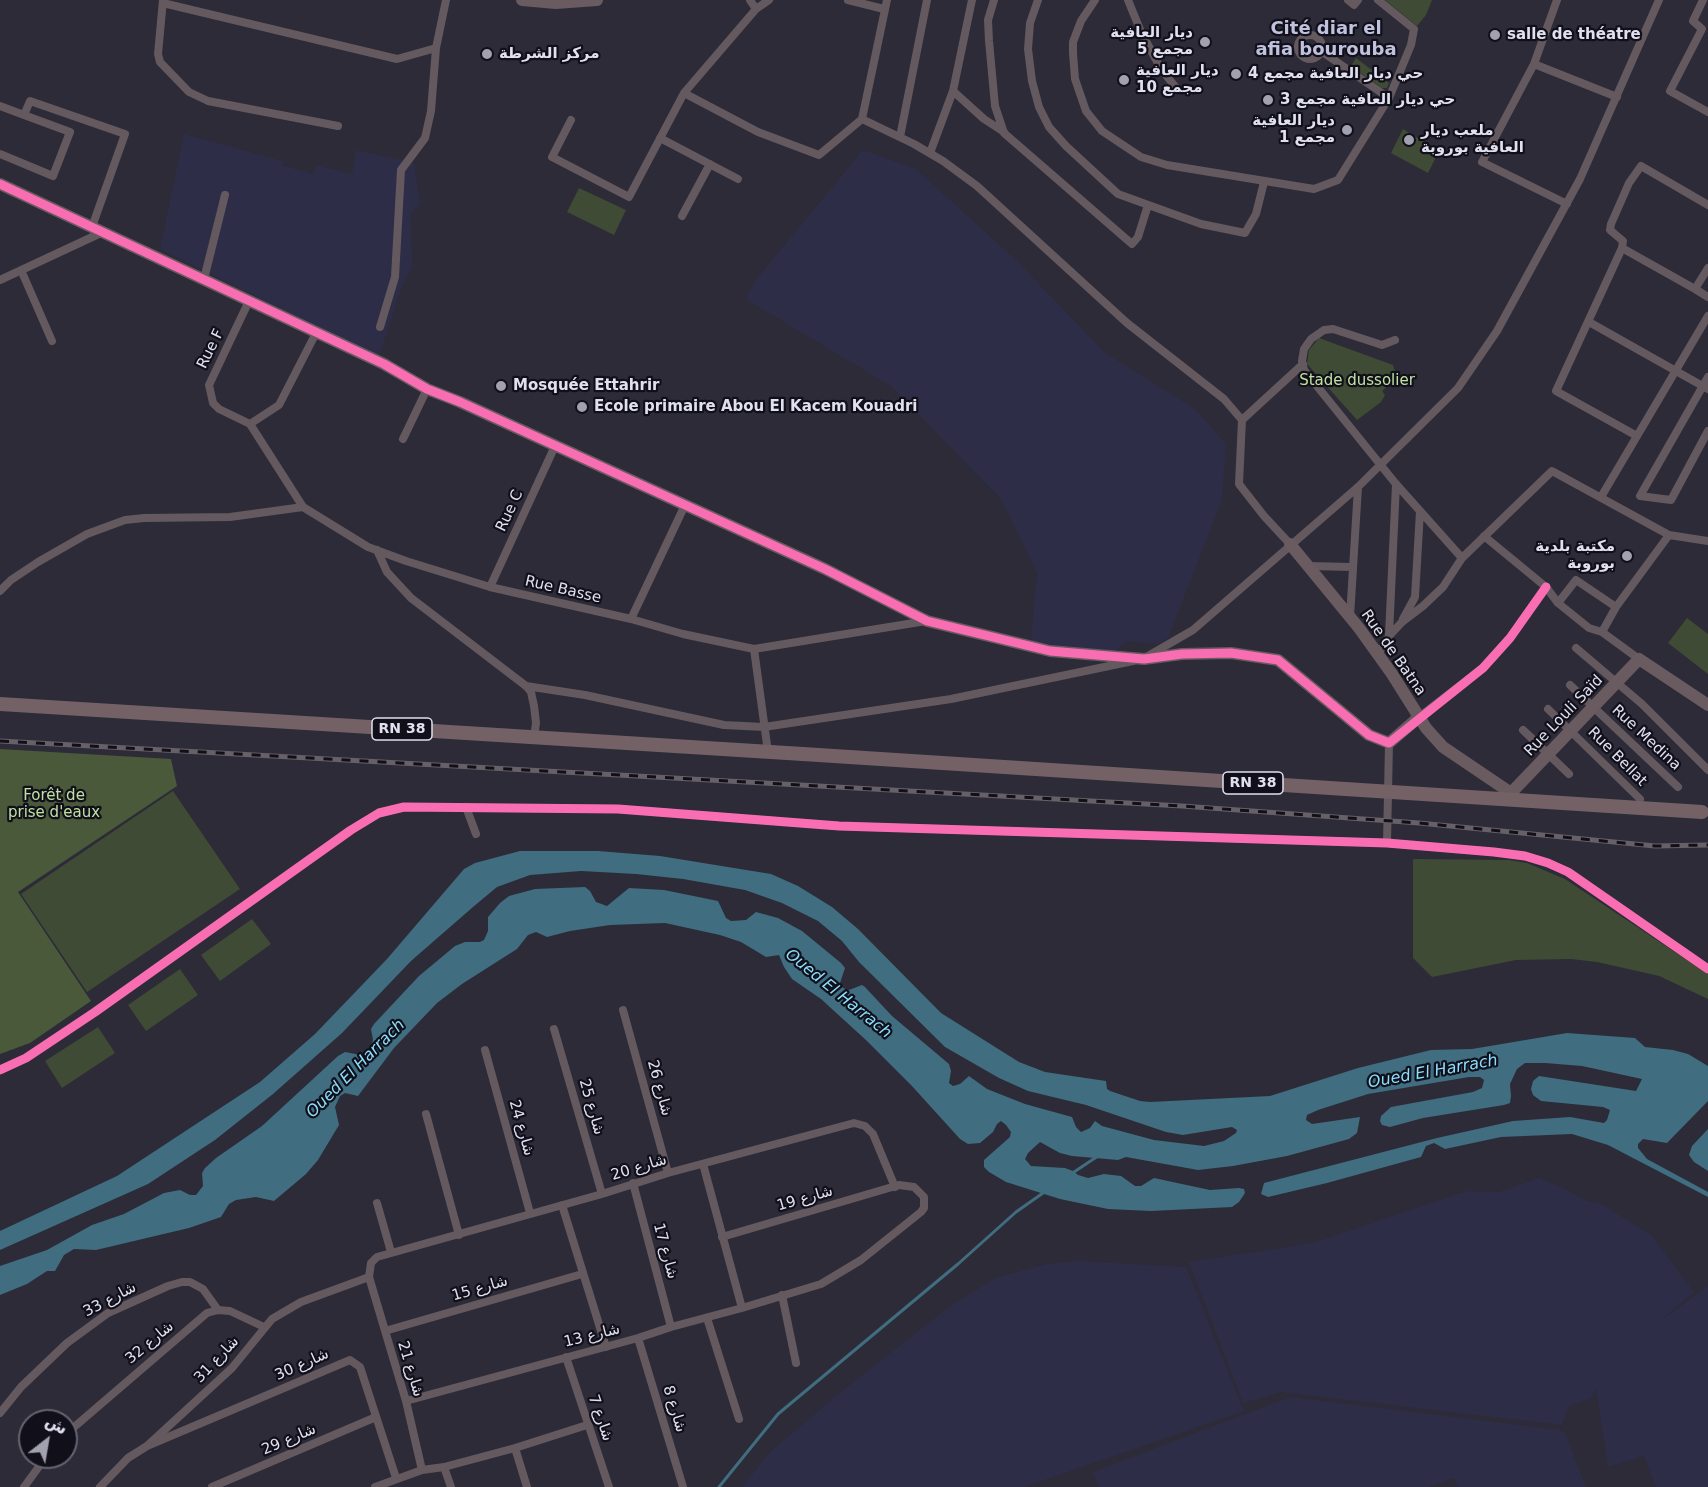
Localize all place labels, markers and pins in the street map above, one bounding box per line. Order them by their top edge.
place label: ديار العافية مجمع 5 [1110,24,1193,59]
place label: salle de théatre [1507,26,1641,44]
marker: salle de théatre [1488,28,1502,42]
marker: ديار العافية مجمع 5 [1198,35,1212,49]
place label: مركز الشرطة [499,45,599,63]
marker: مركز الشرطة [480,47,494,61]
place label: ديار العافية مجمع 10 [1136,62,1219,97]
place label: حي ديار العافية مجمع 4 [1248,65,1423,83]
marker: حي ديار العافية مجمع 4 [1229,67,1243,81]
marker: ديار العافية مجمع 10 [1117,73,1131,87]
place label: حي ديار العافية مجمع 3 [1280,91,1455,109]
marker: حي ديار العافية مجمع 3 [1261,93,1275,107]
place label: ديار العافية مجمع 1 [1252,112,1335,147]
place label: ملعب ديار العافية بوروبة [1421,122,1524,157]
marker: ديار العافية مجمع 1 [1340,123,1354,137]
marker: ملعب ديار العافية بوروبة [1402,133,1416,147]
place label: Mosquée Ettahrir [513,377,659,395]
marker: Mosquée Ettahrir [494,379,508,393]
place label: Ecole primaire Abou El Kacem Kouadri [594,398,918,416]
marker: Ecole primaire Abou El Kacem Kouadri [575,400,589,414]
place label: مكتبة بلدية بوروبة [1535,538,1615,573]
marker: مكتبة بلدية بوروبة [1620,549,1634,563]

